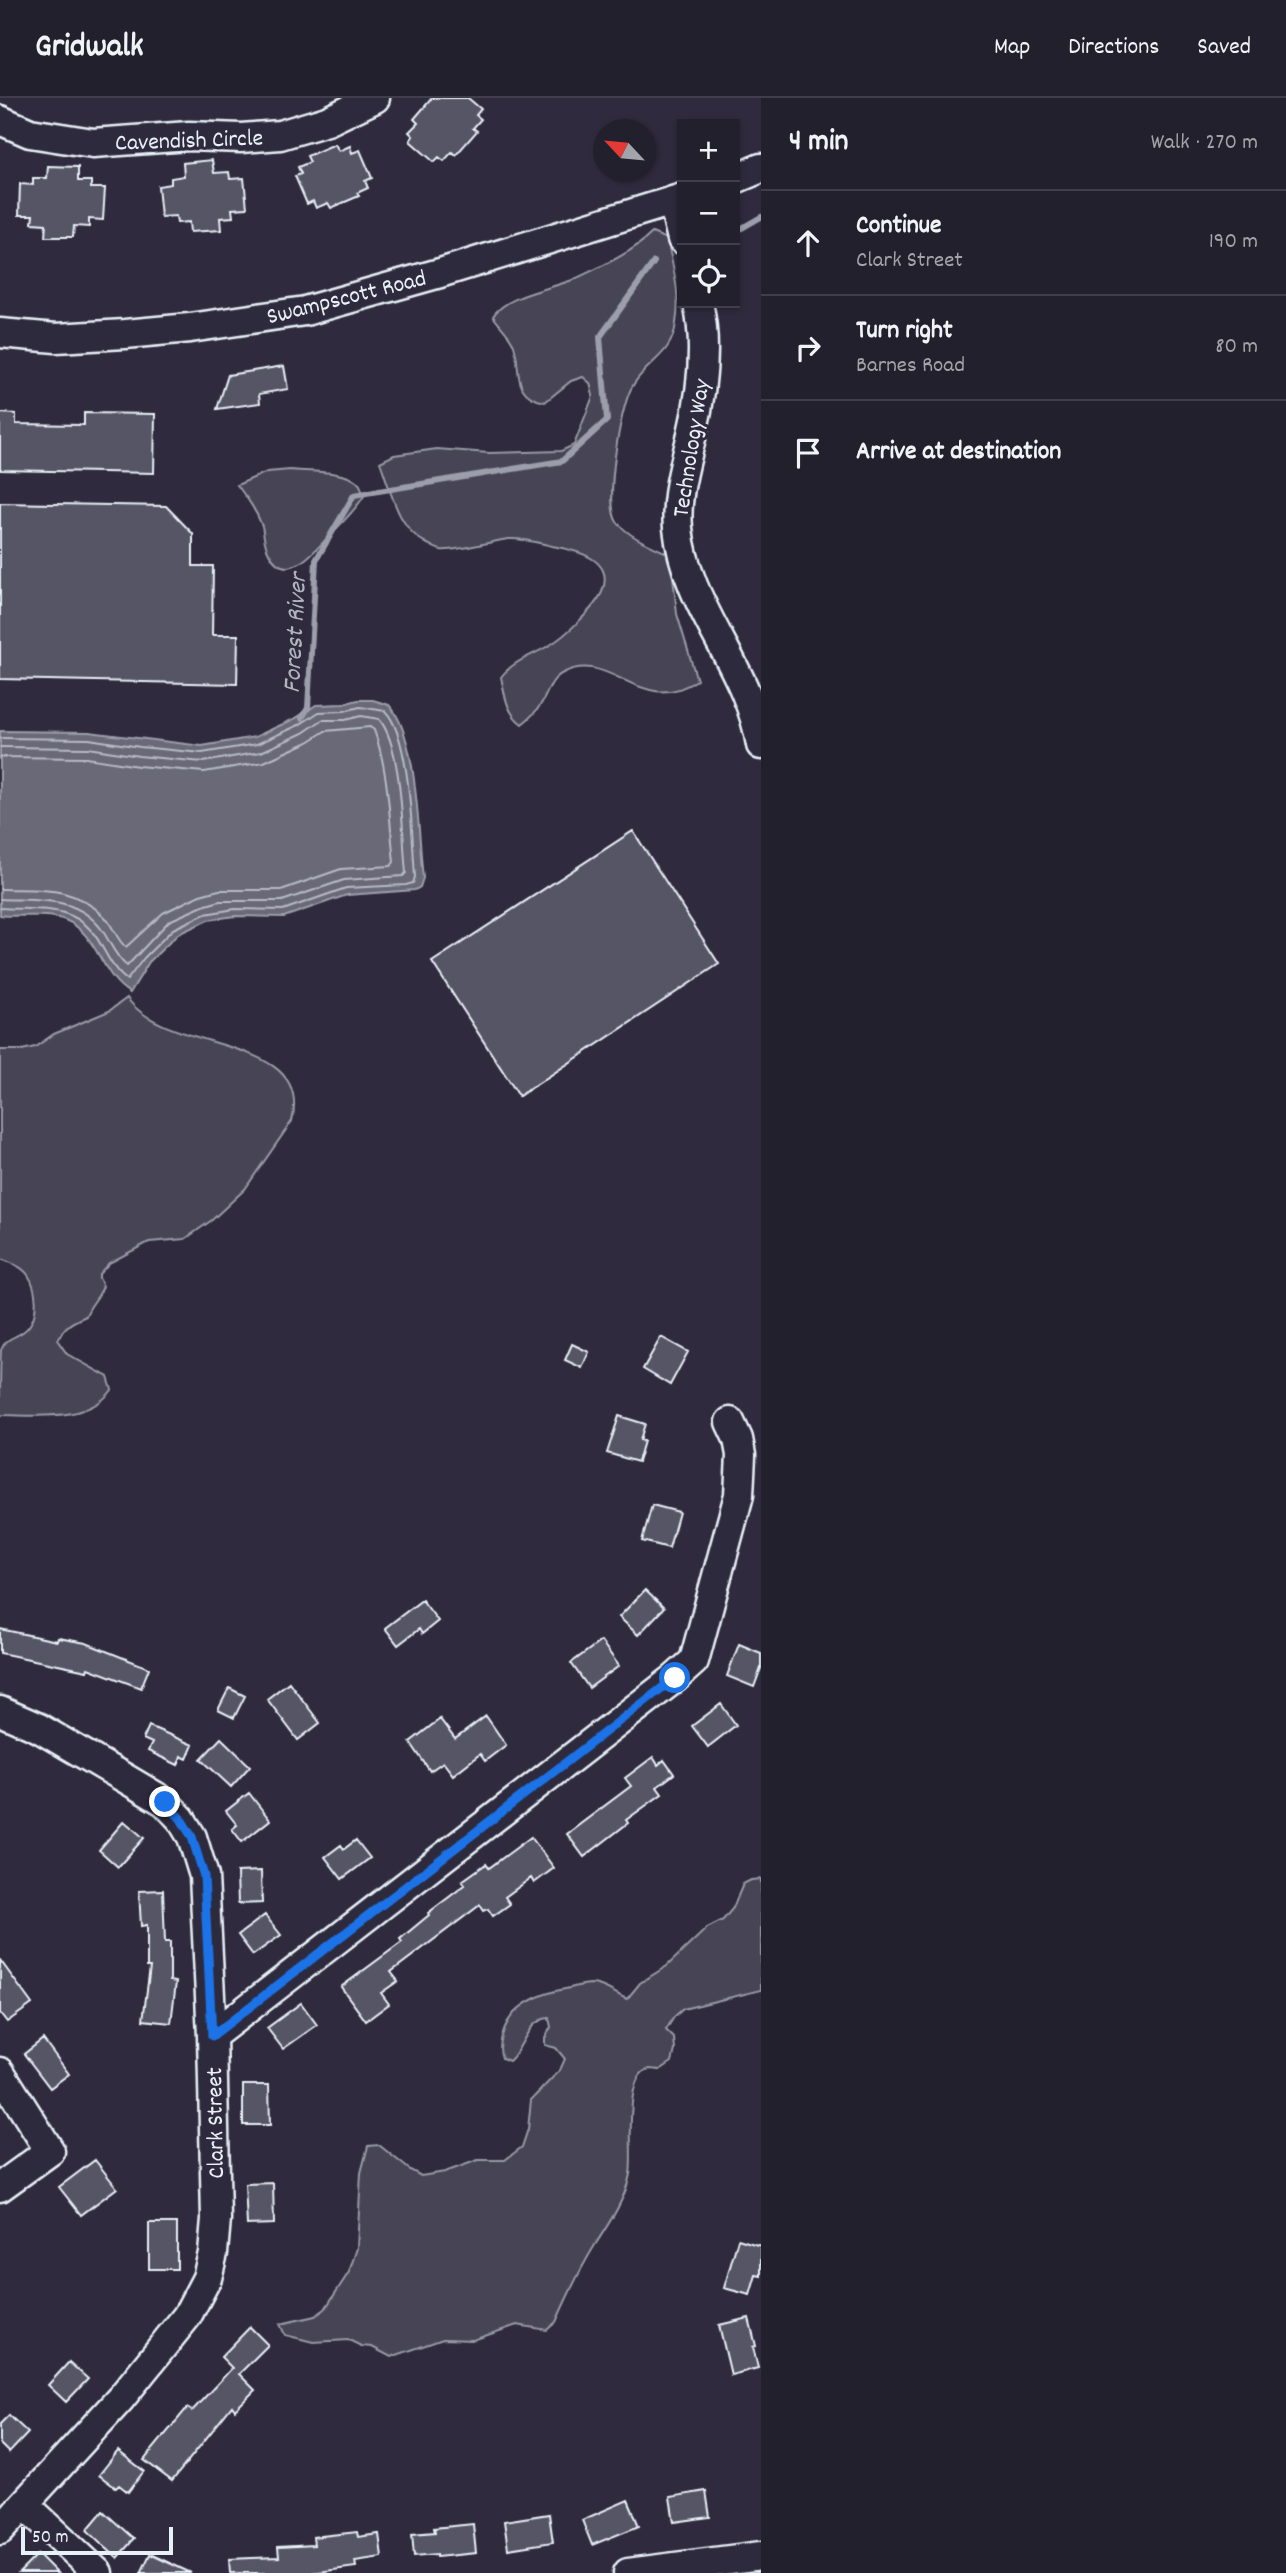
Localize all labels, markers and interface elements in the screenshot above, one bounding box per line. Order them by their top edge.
text: Gridwalk [35,25,144,72]
text: Map [994,31,1030,65]
text: Directions [1068,31,1159,65]
text: Saved [1197,31,1251,65]
north arrow [593,119,656,182]
map controls [677,119,740,308]
button: + [677,119,740,182]
street label: Cavendish Circle [115,122,264,162]
text: 4 min [789,122,848,165]
text: Walk · 270 m [1151,127,1258,160]
button: − [677,182,740,245]
text: Continue [856,208,941,245]
icon: ahead [789,224,827,262]
text: 190 m [1209,226,1258,259]
button: locate [677,245,740,308]
text: Clark Street [856,245,963,278]
street label: Swampscott Road [263,263,430,335]
text: Turn right [856,313,953,350]
icon: right [789,329,827,367]
text: 80 m [1215,331,1258,364]
text: Barnes Road [856,350,965,383]
street label: Technology Way [665,376,721,520]
icon: arrive [789,434,827,472]
text: Arrive at destination [856,434,1061,471]
water label: Forest River [275,569,318,694]
route start [659,1662,690,1693]
route end [149,1786,180,1817]
street label: Clark Street [199,2067,235,2179]
scale bar [21,2524,173,2556]
text: 50 m [32,2525,69,2552]

